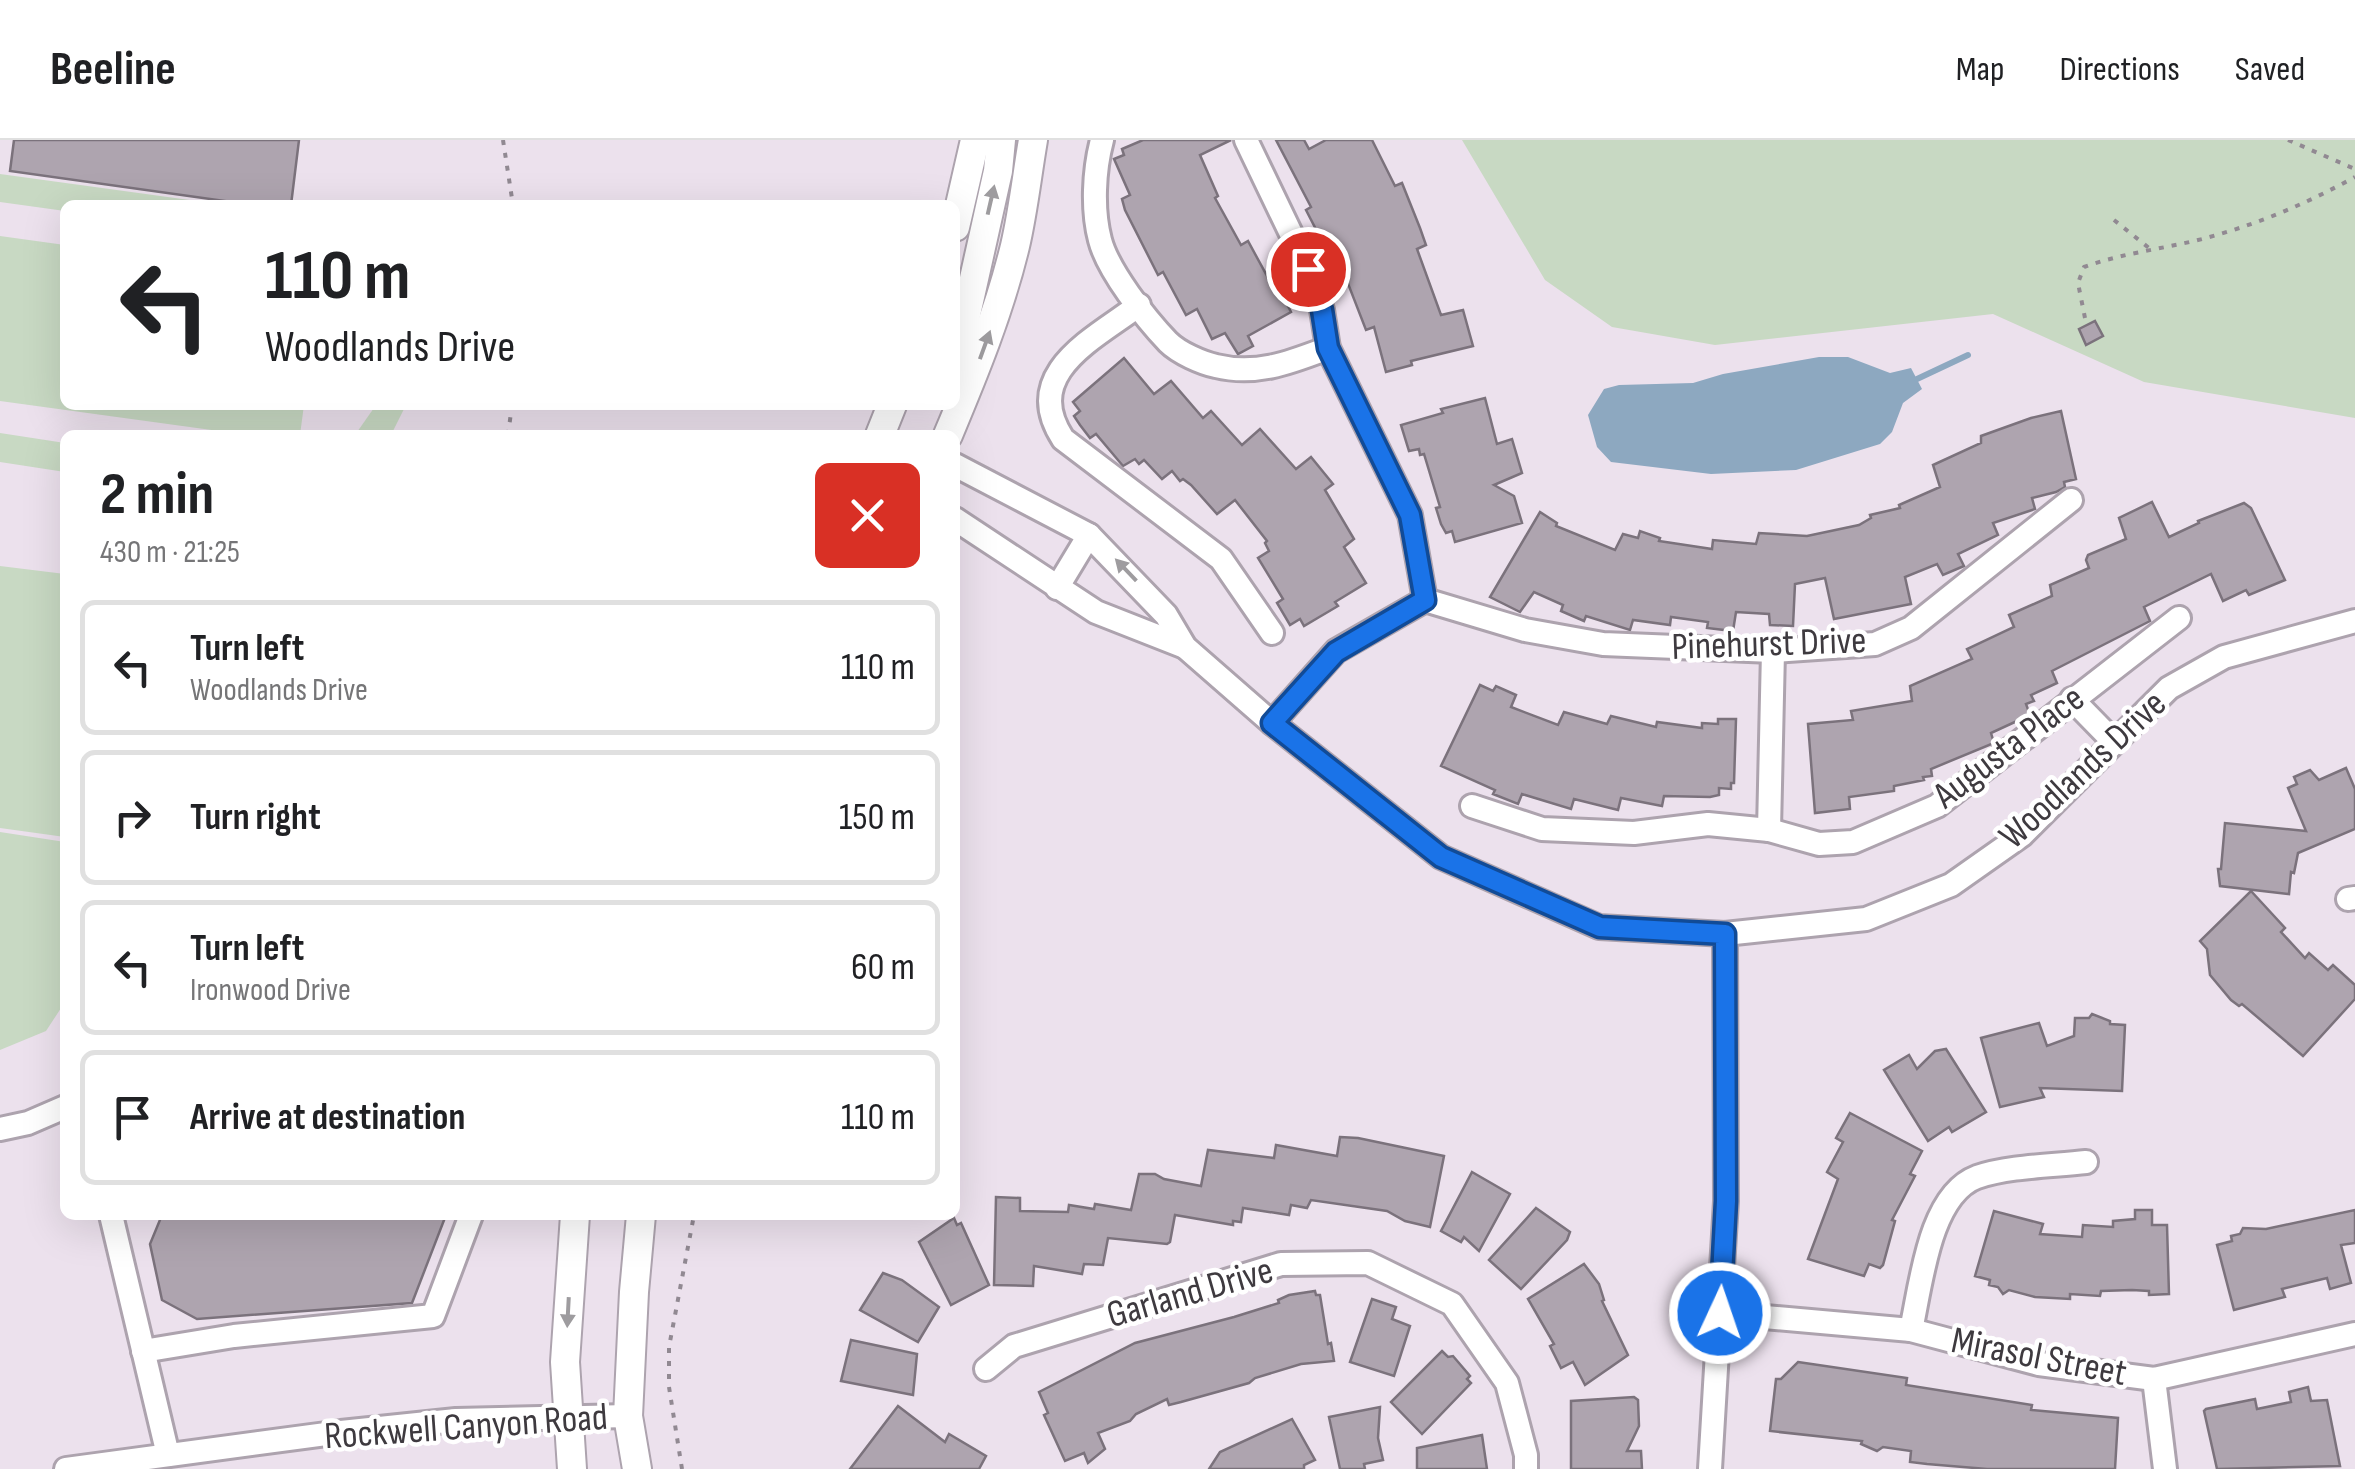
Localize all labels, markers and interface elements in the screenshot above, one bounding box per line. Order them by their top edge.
text: Beeline [50,41,176,98]
text: Map [1956,48,2005,91]
text: Directions [2060,48,2180,91]
text: Saved [2235,48,2305,91]
one-way arrow [984,184,999,215]
pin [1266,227,1351,312]
text: 110 m [265,235,411,319]
icon: left [100,240,230,370]
icon: arrive [1281,242,1336,297]
text: Woodlands Drive [265,320,515,375]
one-way arrow [978,329,993,359]
text: 2 min [100,459,214,531]
button: close [815,463,920,568]
text: 430 m · 21:25 [100,533,240,572]
one-way arrow [1114,559,1138,583]
street label: Pinehurst Drive [1671,618,1867,670]
text: Turn left [190,626,304,671]
icon: left [105,640,160,695]
text: 110 m [841,645,915,690]
text: Woodlands Drive [190,671,368,710]
street label: Augusta Place [1924,676,2093,819]
street label: Woodlands Drive [1990,681,2176,859]
icon: right [105,790,160,845]
text: Turn right [190,795,321,840]
text: 150 m [839,795,915,840]
text: Turn left [190,926,304,971]
icon: left [105,940,160,995]
text: 60 m [851,945,915,990]
text: Ironwood Drive [190,971,351,1010]
icon: arrive [105,1090,160,1145]
text: Arrive at destination [190,1095,465,1140]
text: 110 m [841,1095,915,1140]
street label: Garland Drive [1102,1248,1278,1338]
position arrow [1668,1261,1772,1365]
one-way arrow [560,1297,576,1329]
street label: Mirasol Street [1948,1318,2130,1396]
street label: Rockwell Canyon Road [323,1395,609,1459]

